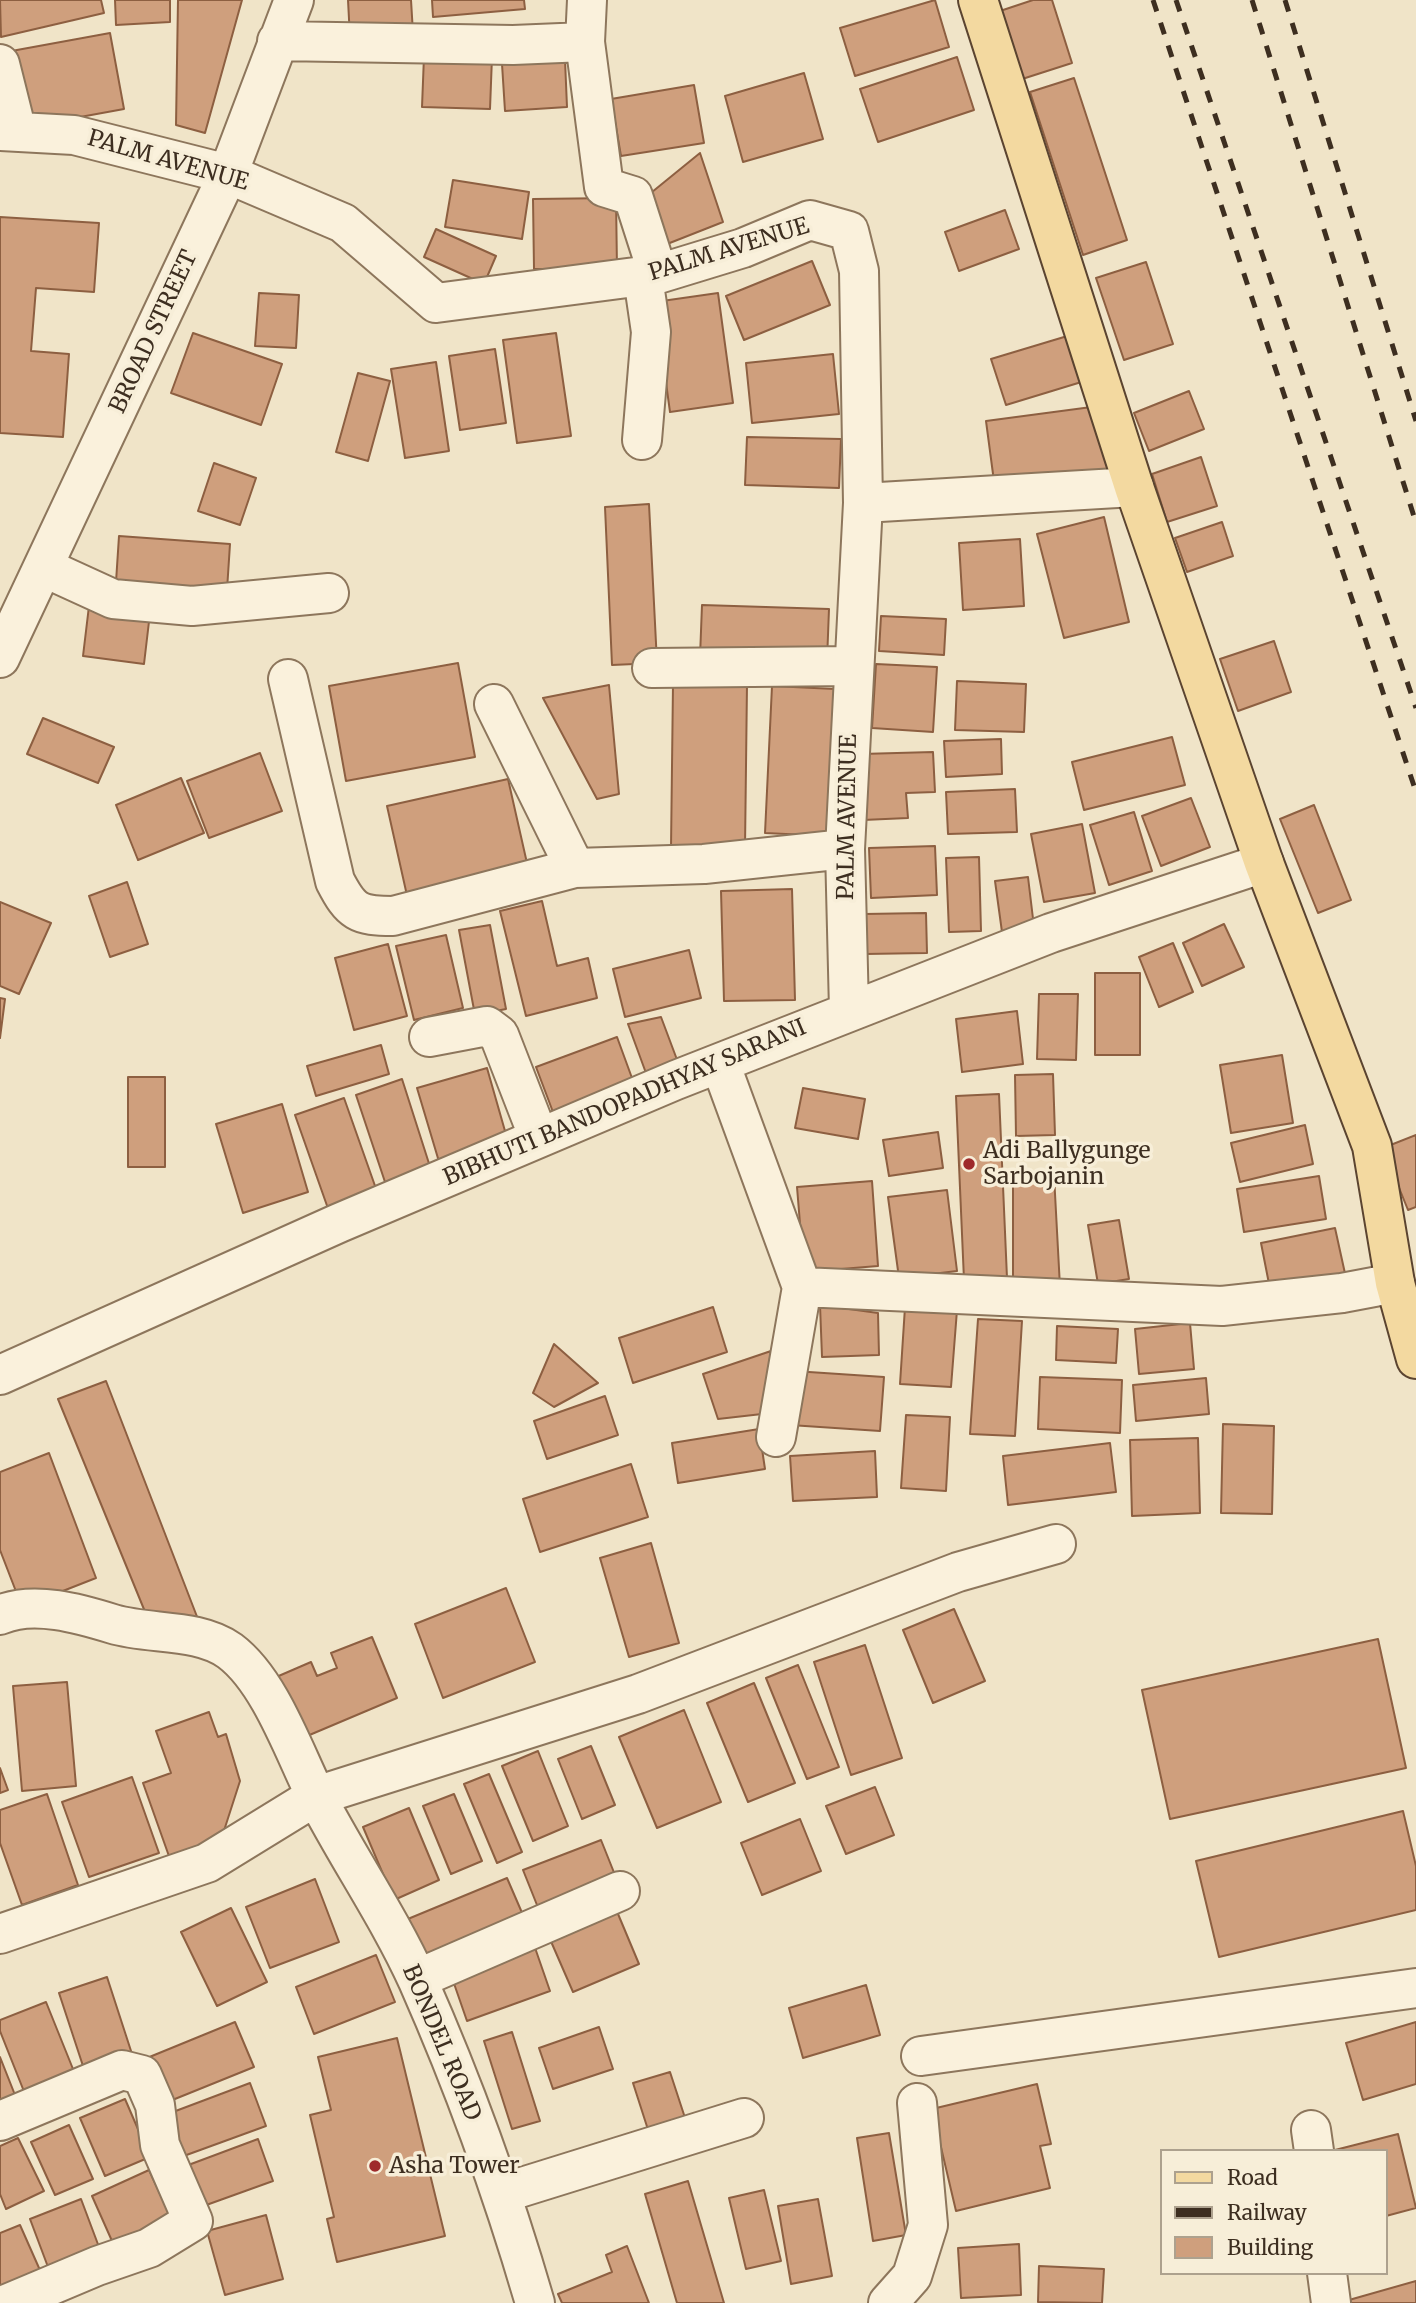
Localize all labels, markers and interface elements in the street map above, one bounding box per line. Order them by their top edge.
street label: PALM AVENUE [84,125,252,197]
street label: PALM AVENUE [646,213,812,287]
street label: BROAD STREET [104,246,204,418]
street label: PALM AVENUE [833,734,863,900]
street label: BIBHUTI BANDOPADHYAY SARANI [440,1014,810,1192]
place label: Adi Ballygunge Sarbojanin [983,1137,1150,1191]
marker: Adi Ballygunge Sarbojanin [961,1156,977,1172]
street label: BONDEL ROAD [396,1961,486,2125]
legend [1160,2149,1388,2275]
place label: Asha Tower [389,2152,520,2180]
marker: Asha Tower [367,2158,383,2174]
text: Road [1227,2164,1278,2191]
text: Railway [1227,2199,1307,2226]
text: Building [1227,2234,1313,2261]

